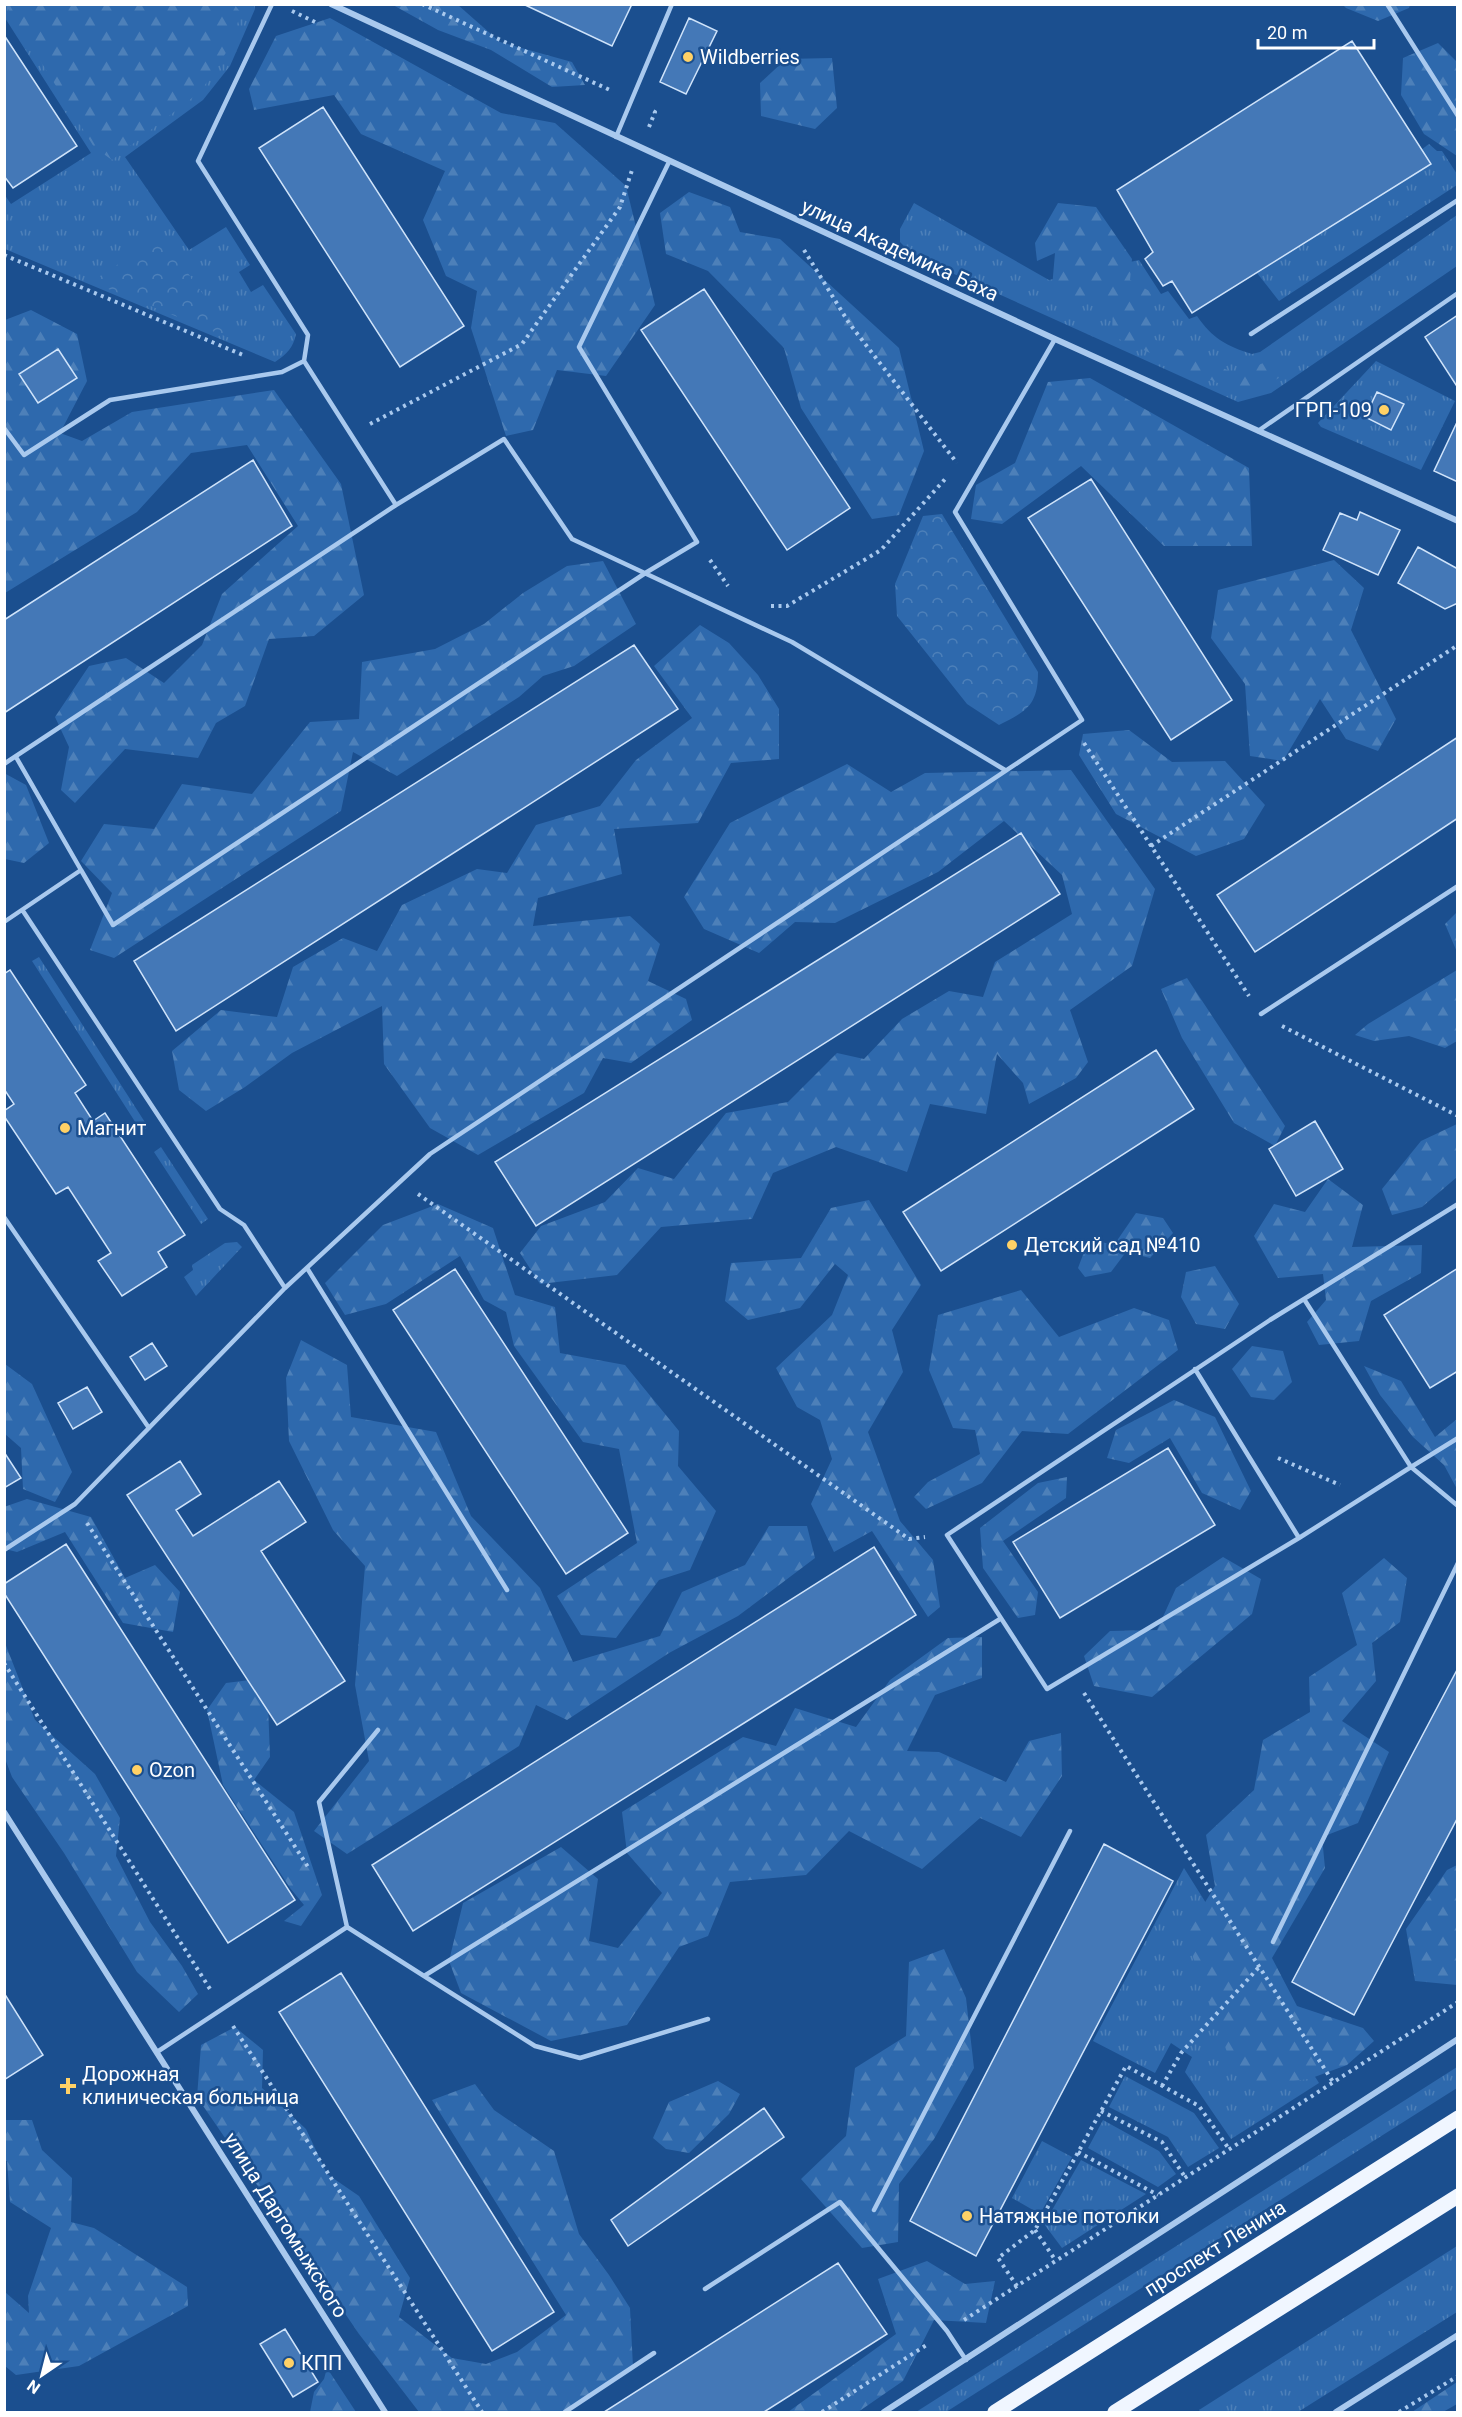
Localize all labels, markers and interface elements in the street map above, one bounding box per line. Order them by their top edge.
scale bar [1258,12,1374,50]
text: 20 m [1267,22,1307,43]
place label: Wildberries [700,45,800,69]
marker: Wildberries [681,50,695,64]
street label: улица Академика Баха [798,194,1002,306]
place label: ГРП-109 [1295,398,1372,422]
marker: ГРП-109 [1377,403,1391,417]
place label: Магнит [77,1116,147,1140]
marker: Магнит [58,1121,72,1135]
place label: Детский сад №410 [1024,1233,1200,1257]
marker: Детский сад №410 [1005,1238,1019,1252]
place label: Ozon [149,1758,195,1782]
marker: Ozon [130,1763,144,1777]
place label: Дорожная клиническая больница [82,2062,299,2109]
marker: Дорожная клиническая больница [59,2077,77,2095]
street label: улица Даргомыжского [219,2128,353,2322]
street label: проспект Ленина [1140,2195,1290,2301]
place label: Натяжные потолки [979,2204,1160,2228]
marker: Натяжные потолки [960,2209,974,2223]
north arrow [12,2345,72,2405]
place label: КПП [301,2351,342,2375]
marker: КПП [282,2356,296,2370]
text: N [24,2376,44,2398]

